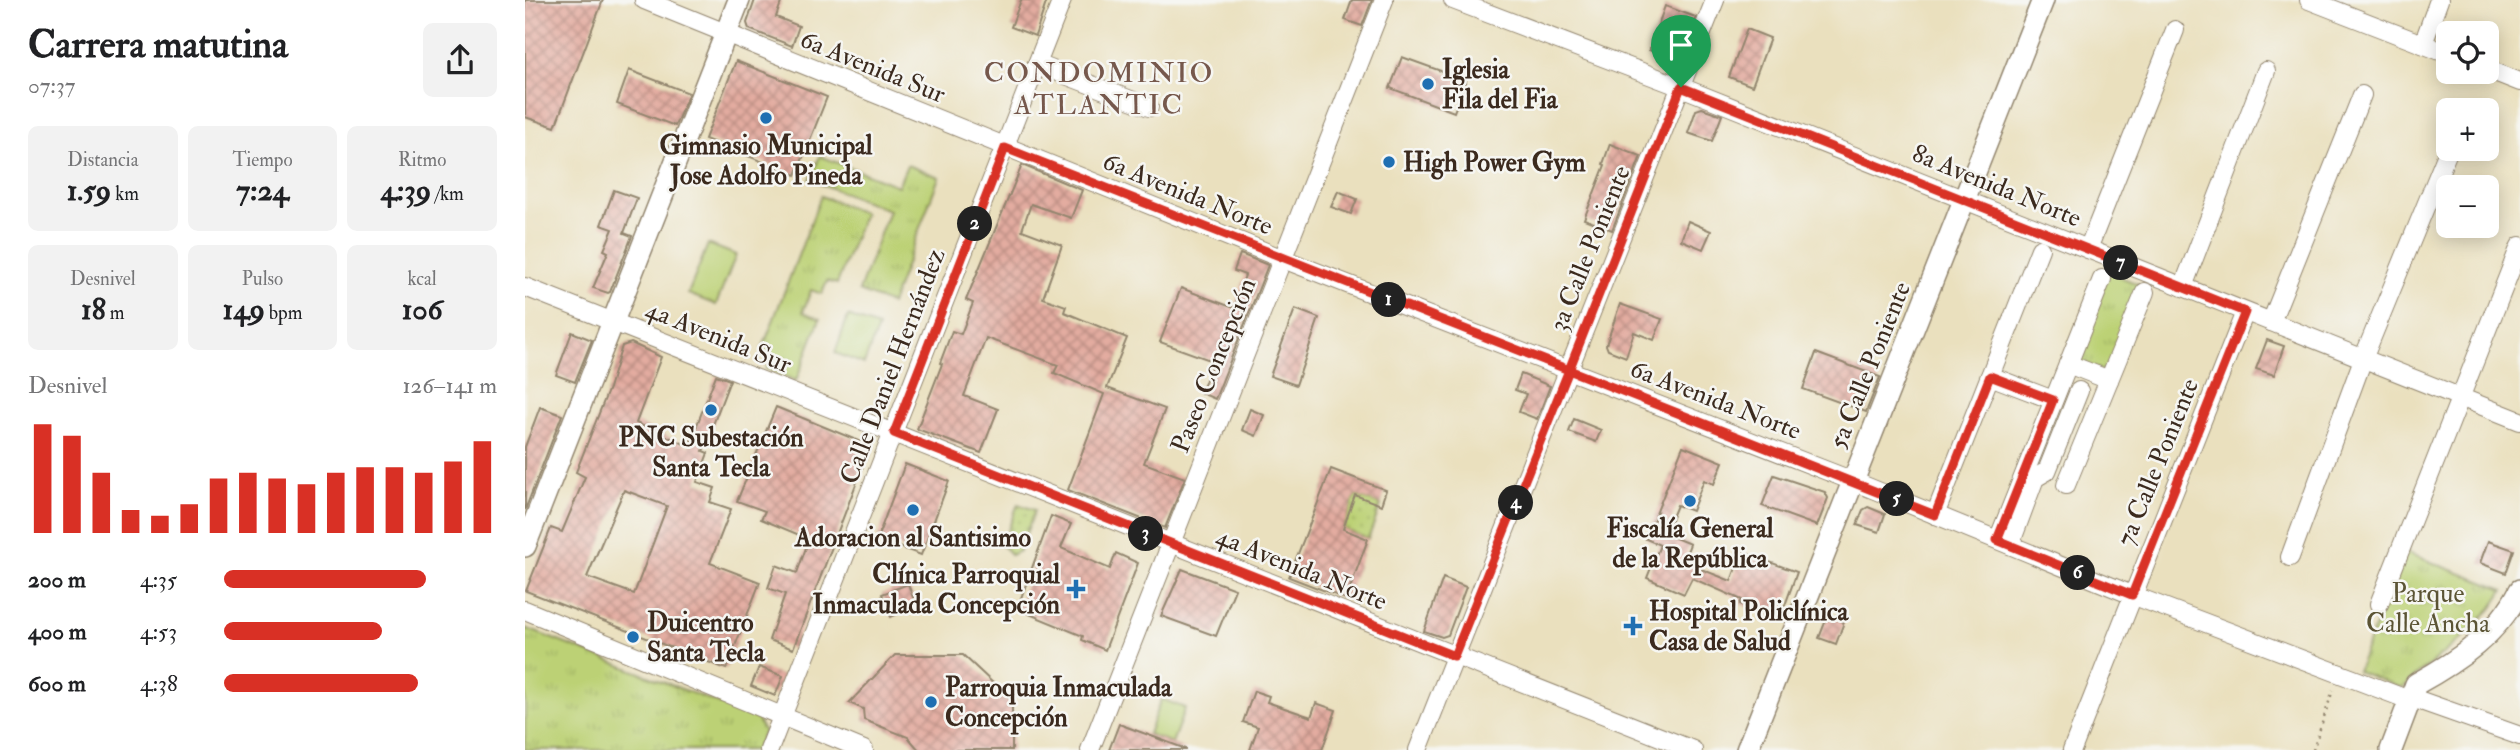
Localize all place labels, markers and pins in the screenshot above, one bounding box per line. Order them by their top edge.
pin [1651,15,1711,87]
place label: Iglesia Fila del Fia [1442,54,1559,116]
marker: Iglesia Fila del Fia [1420,76,1436,92]
marker: Gimnasio Municipal Jose Adolfo Pineda [758,110,774,126]
place label: Gimnasio Municipal Jose Adolfo Pineda [660,130,873,192]
place label: High Power Gym [1403,147,1586,180]
marker: High Power Gym [1381,154,1397,170]
pin: 2 [958,206,993,242]
pin: 7 [2103,246,2139,280]
pin: 1 [1371,282,1407,318]
marker: PNC Subestación Santa Tecla [703,402,719,418]
place label: PNC Subestación Santa Tecla [618,422,804,484]
pin: 5 [1879,482,1915,516]
pin: 4 [1499,486,1534,520]
marker: Fiscalía General de la República [1682,493,1698,509]
marker: Adoracion al Santisimo [905,502,921,518]
place label: Fiscalía General de la República [1607,513,1774,576]
pin: 3 [1129,516,1163,552]
place label: Adoracion al Santisimo [794,522,1031,554]
pin: 6 [2061,556,2095,590]
place label: Clínica Parroquial Inmaculada Concepción [812,559,1061,622]
marker: Clínica Parroquial Inmaculada Concepción [1066,579,1086,599]
place label: Hospital Policlínica Casa de Salud [1649,596,1850,658]
place label: Duicentro Santa Tecla [647,607,766,669]
marker: Hospital Policlínica Casa de Salud [1623,616,1643,636]
marker: Duicentro Santa Tecla [625,629,641,645]
place label: Parroquia Inmaculada Concepción [945,672,1173,735]
marker: Parroquia Inmaculada Concepción [923,694,939,710]

